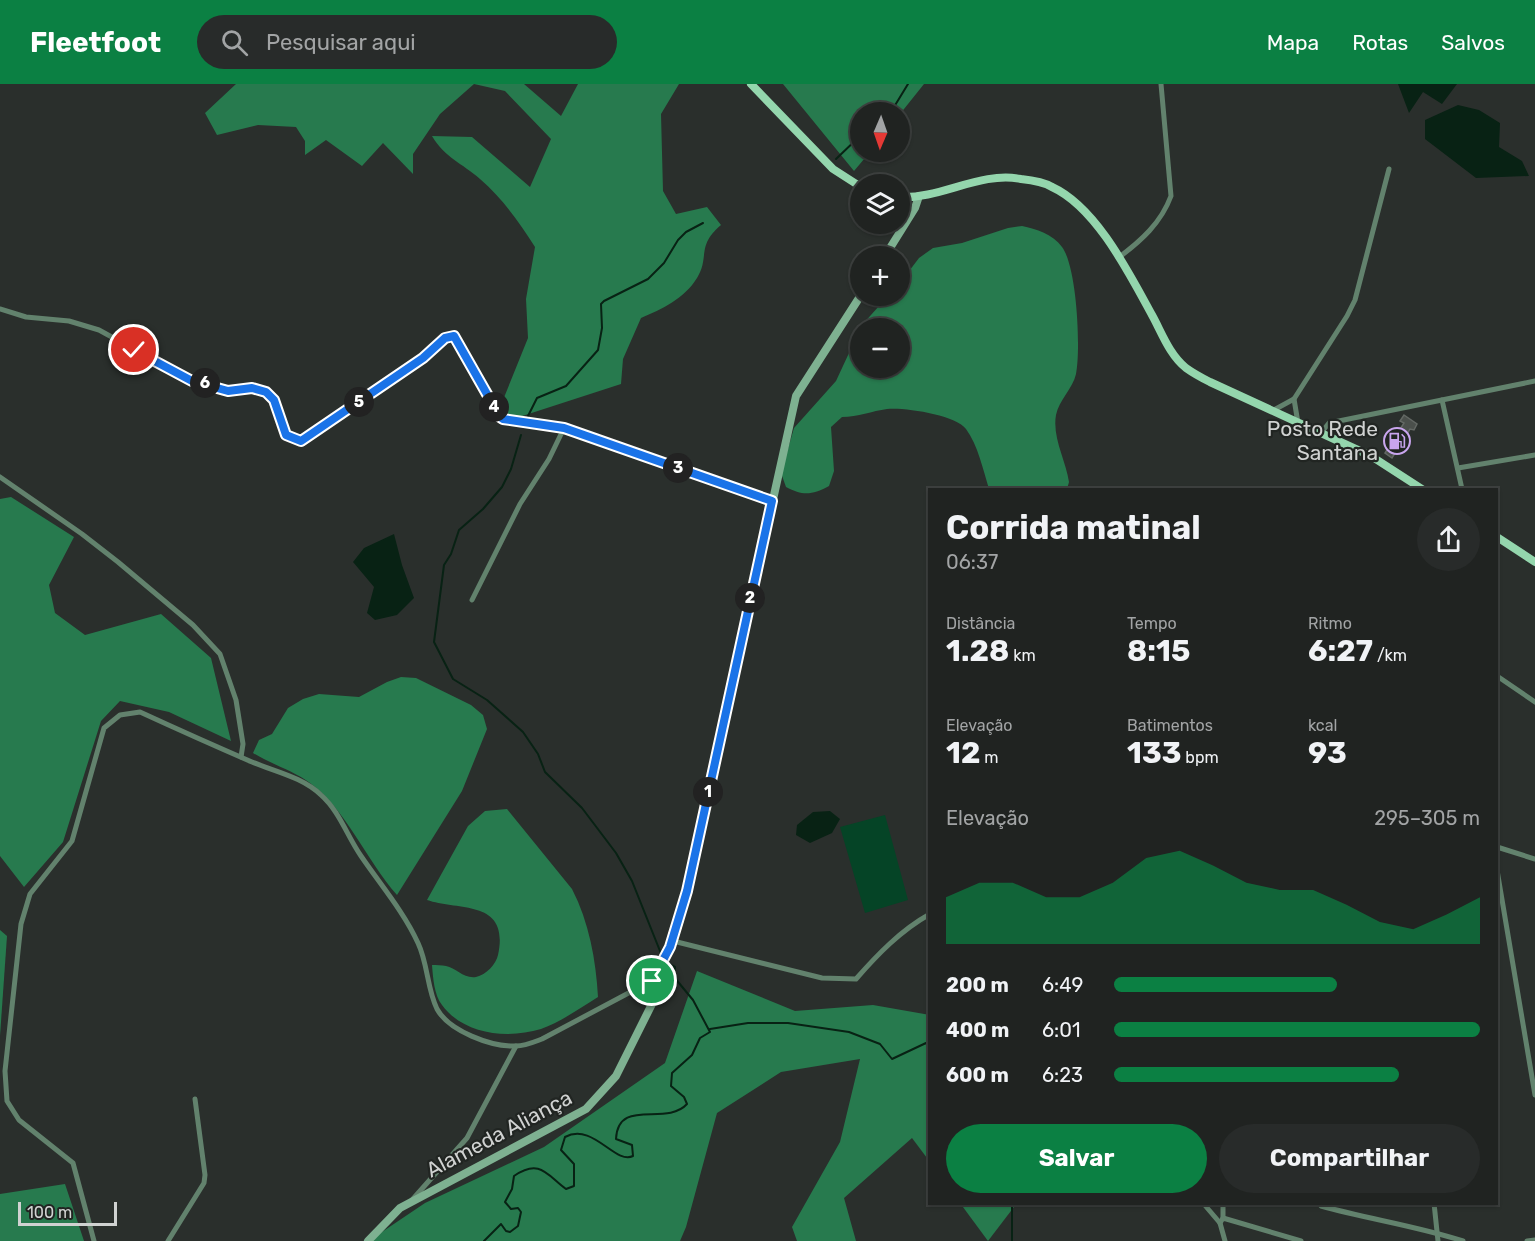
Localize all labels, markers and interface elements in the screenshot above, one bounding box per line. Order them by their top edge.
search box [197,15,617,69]
text: Fleetfoot [30,26,161,59]
icon: search [218,26,251,59]
text: Pesquisar aqui [266,29,416,56]
text: Mapa [1267,30,1319,55]
text: Rotas [1352,30,1408,55]
text: Salvos [1441,30,1505,55]
north arrow [850,102,910,162]
map controls [850,102,910,378]
button: layers [850,174,910,234]
button: + [850,246,910,306]
button: − [850,318,910,378]
pin [108,324,159,375]
icon: check [117,333,150,366]
pin: 6 [190,368,220,398]
text: 6 [200,373,210,392]
pin: 5 [344,387,374,417]
text: 5 [354,392,364,411]
pin: 4 [479,392,509,422]
text: 4 [489,397,499,416]
place label: Posto Rede Santana [1267,416,1378,465]
fuel station icon: Posto Rede Santana [1382,426,1412,456]
pin: 3 [663,453,693,483]
text: 3 [673,458,683,477]
text: Corrida matinal [946,508,1201,547]
button: share [1417,508,1480,571]
text: 06:37 [946,550,998,574]
pin: 2 [735,583,765,613]
text: 2 [745,588,755,607]
text: Distância [946,614,1015,633]
text: Tempo [1127,614,1177,633]
text: Ritmo [1308,614,1352,633]
text: 1.28 [946,633,1009,669]
text: 8:15 [1127,633,1190,669]
text: 6:27 [1308,633,1373,669]
text: km [1009,646,1036,665]
text: /km [1373,646,1407,665]
text: Elevação [946,716,1012,735]
text: Batimentos [1127,716,1213,735]
text: kcal [1308,716,1337,735]
text: 12 [946,735,980,771]
text: 133 [1127,735,1181,771]
text: 93 [1308,735,1347,771]
text: m [980,748,999,767]
text: bpm [1181,748,1219,767]
pin: 1 [693,777,723,807]
text: 1 [704,782,712,801]
text: Elevação [946,806,1029,830]
text: 295–305 m [1374,806,1480,830]
pin [626,955,677,1006]
icon: arrive [635,964,668,997]
text: 200 m [946,973,1009,997]
text: 6:49 [1042,973,1083,997]
text: 400 m [946,1018,1009,1042]
text: 6:01 [1042,1018,1080,1042]
text: 600 m [946,1063,1009,1087]
text: 6:23 [1042,1063,1083,1087]
street label: Alameda Aliança [422,1085,576,1183]
button: Salvar [946,1124,1207,1193]
button: Compartilhar [1219,1124,1480,1193]
scale bar [18,1199,117,1226]
text: 100 m [27,1203,72,1222]

